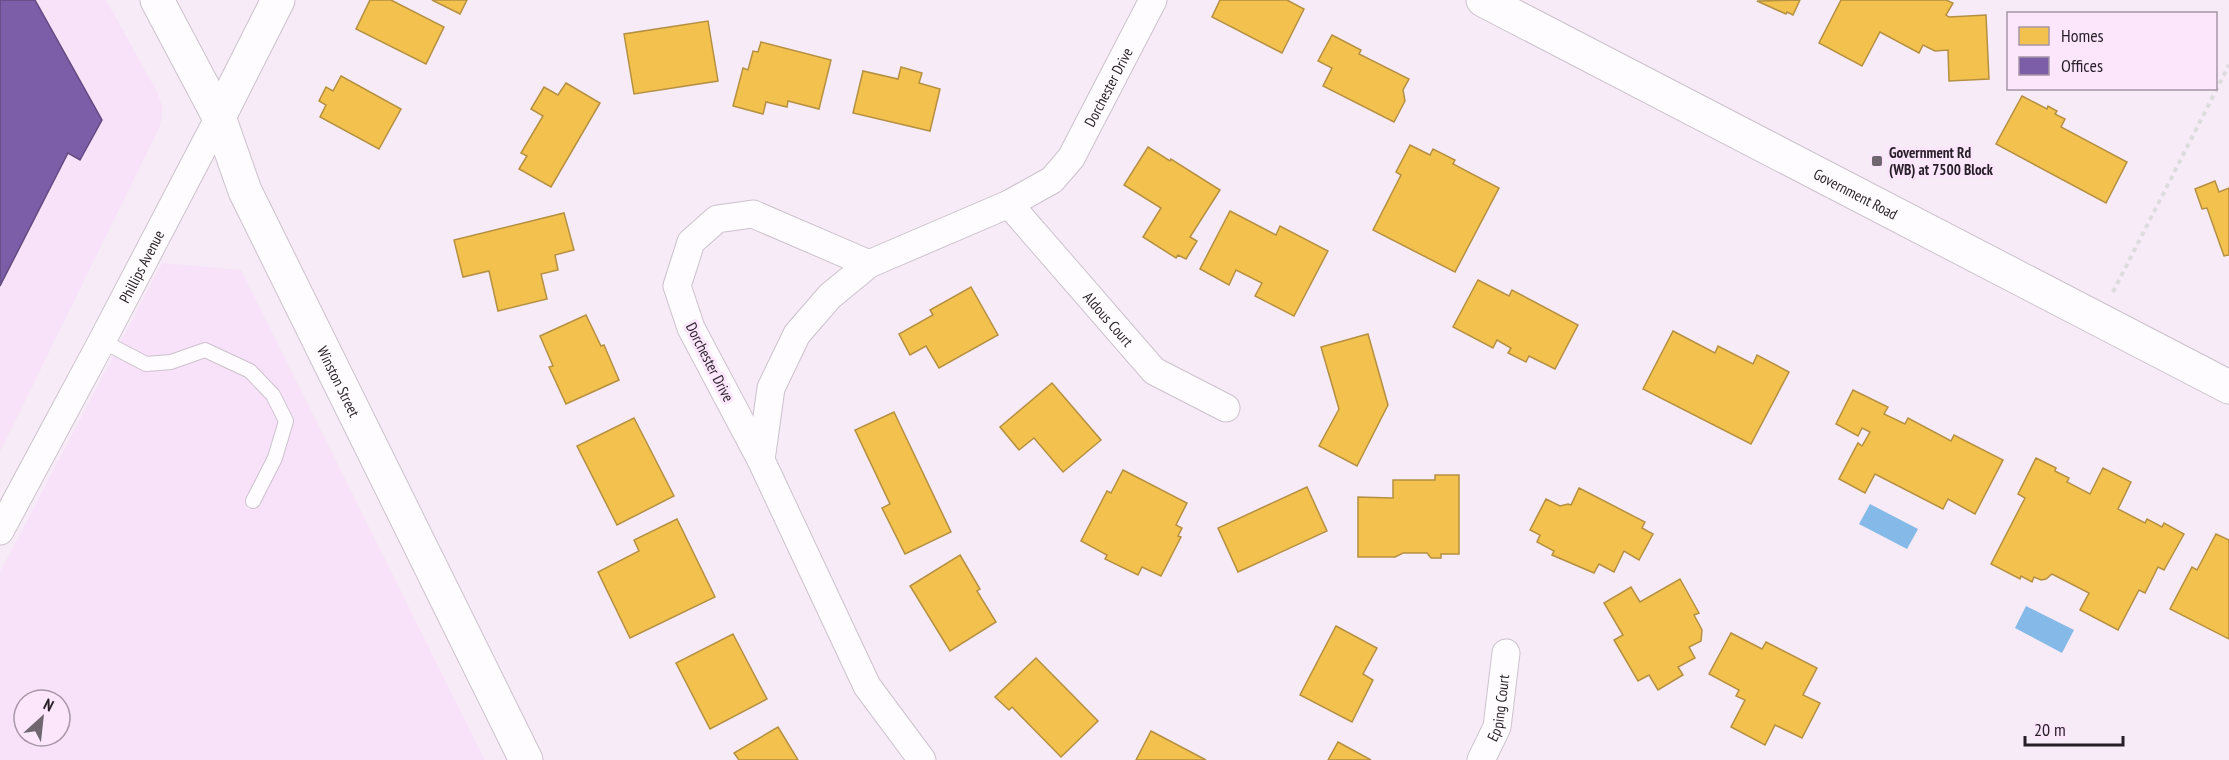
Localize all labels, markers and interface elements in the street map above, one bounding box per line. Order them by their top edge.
legend [2007,12,2217,90]
text: Homes [2061,24,2104,47]
street label: Dorchester Drive [1080,44,1136,130]
text: Offices [2061,54,2103,77]
place label: Government Rd (WB) at 7500 Block [1889,143,1994,179]
marker: Government Rd (WB) at 7500 Block [1870,154,1884,168]
street label: Government Road [1811,164,1901,223]
street label: Phillips Avenue [114,227,168,306]
street label: Aldous Court [1080,287,1138,350]
street label: Dorchester Drive [682,319,738,405]
street label: Winston Street [314,343,364,420]
street label: Epping Court [1482,673,1513,744]
north arrow [12,688,72,748]
text: N [40,694,57,716]
scale bar [2025,709,2122,747]
text: 20 m [2034,718,2066,741]

